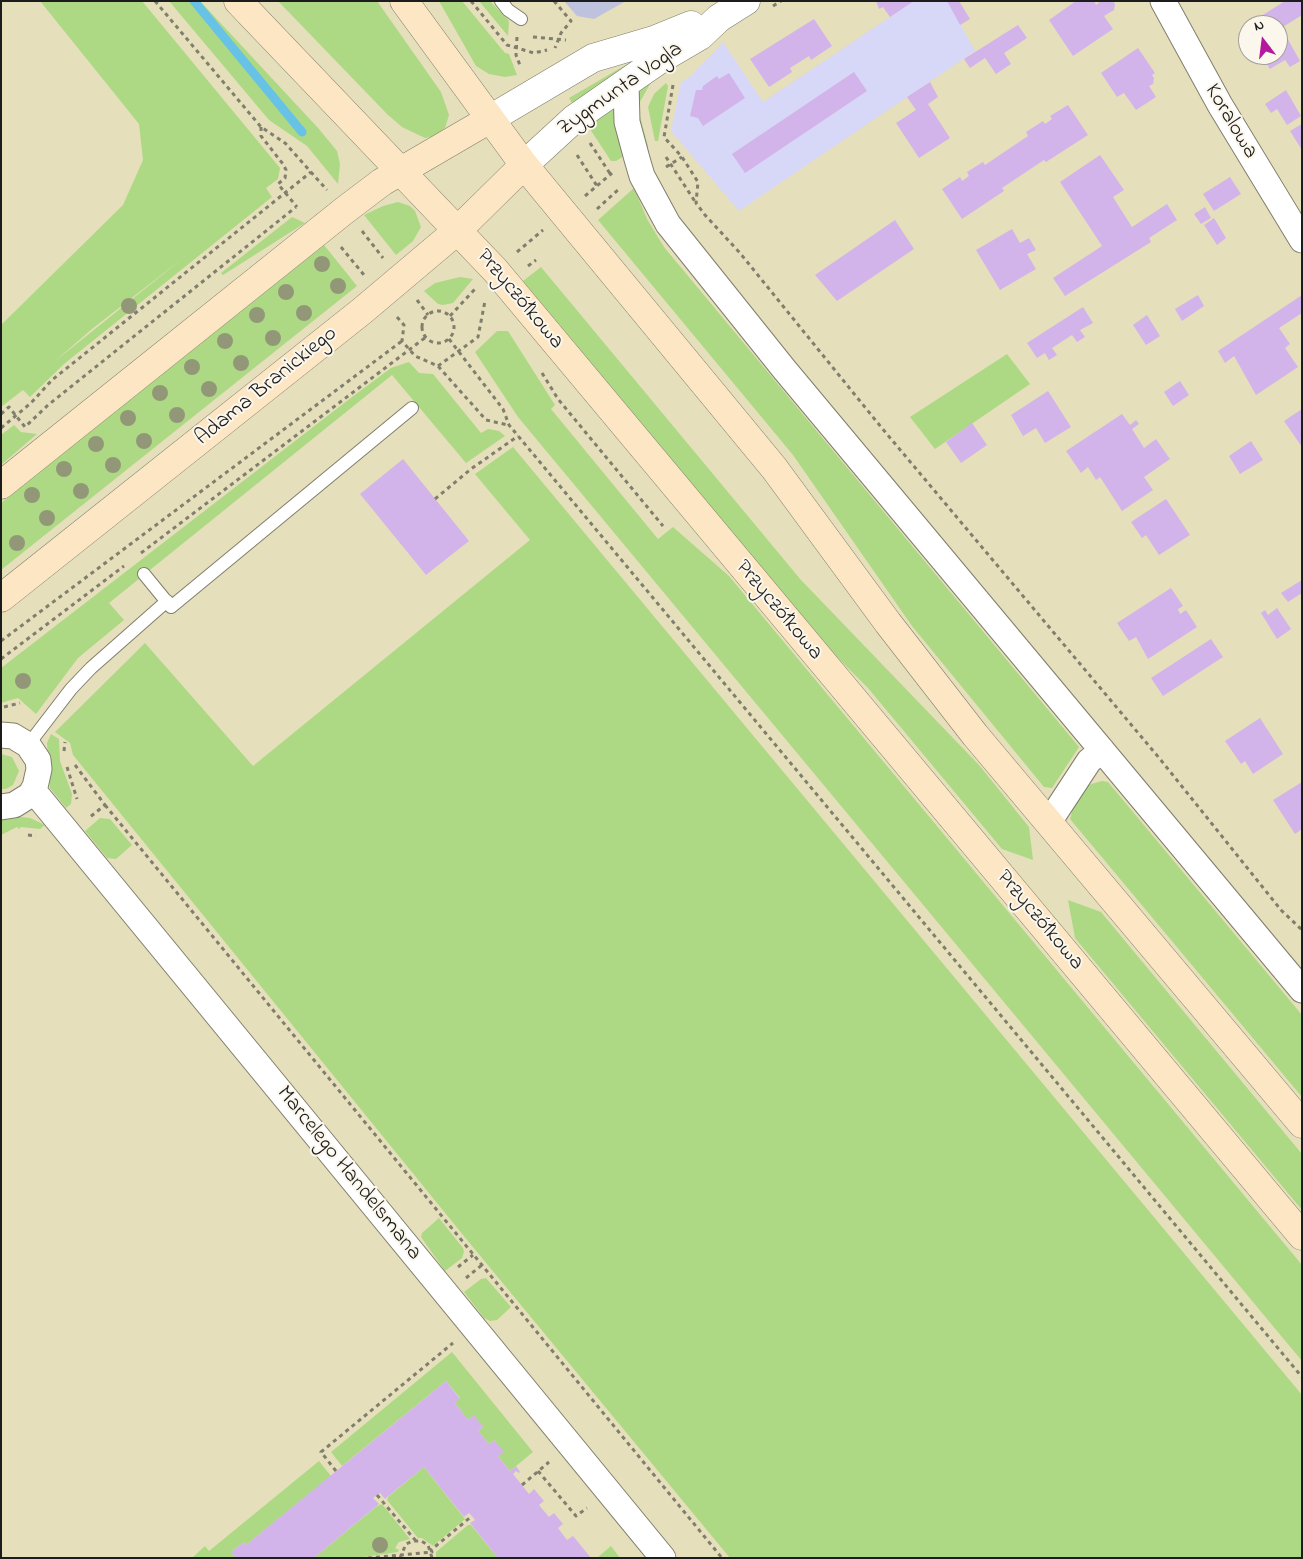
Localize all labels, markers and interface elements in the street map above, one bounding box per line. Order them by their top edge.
north arrow [1238,15,1288,65]
text: N [1252,15,1267,37]
street label: Zygmunta Vogla [554,37,688,143]
street label: Koralowa [1198,80,1262,164]
street label: Przyczółkowa [470,245,568,355]
street label: Adama Branickiego [191,322,343,452]
street label: Przyczółkowa [729,556,827,666]
street label: Przyczółkowa [990,866,1088,976]
street label: Marcelego Handelsmana [270,1082,426,1266]

